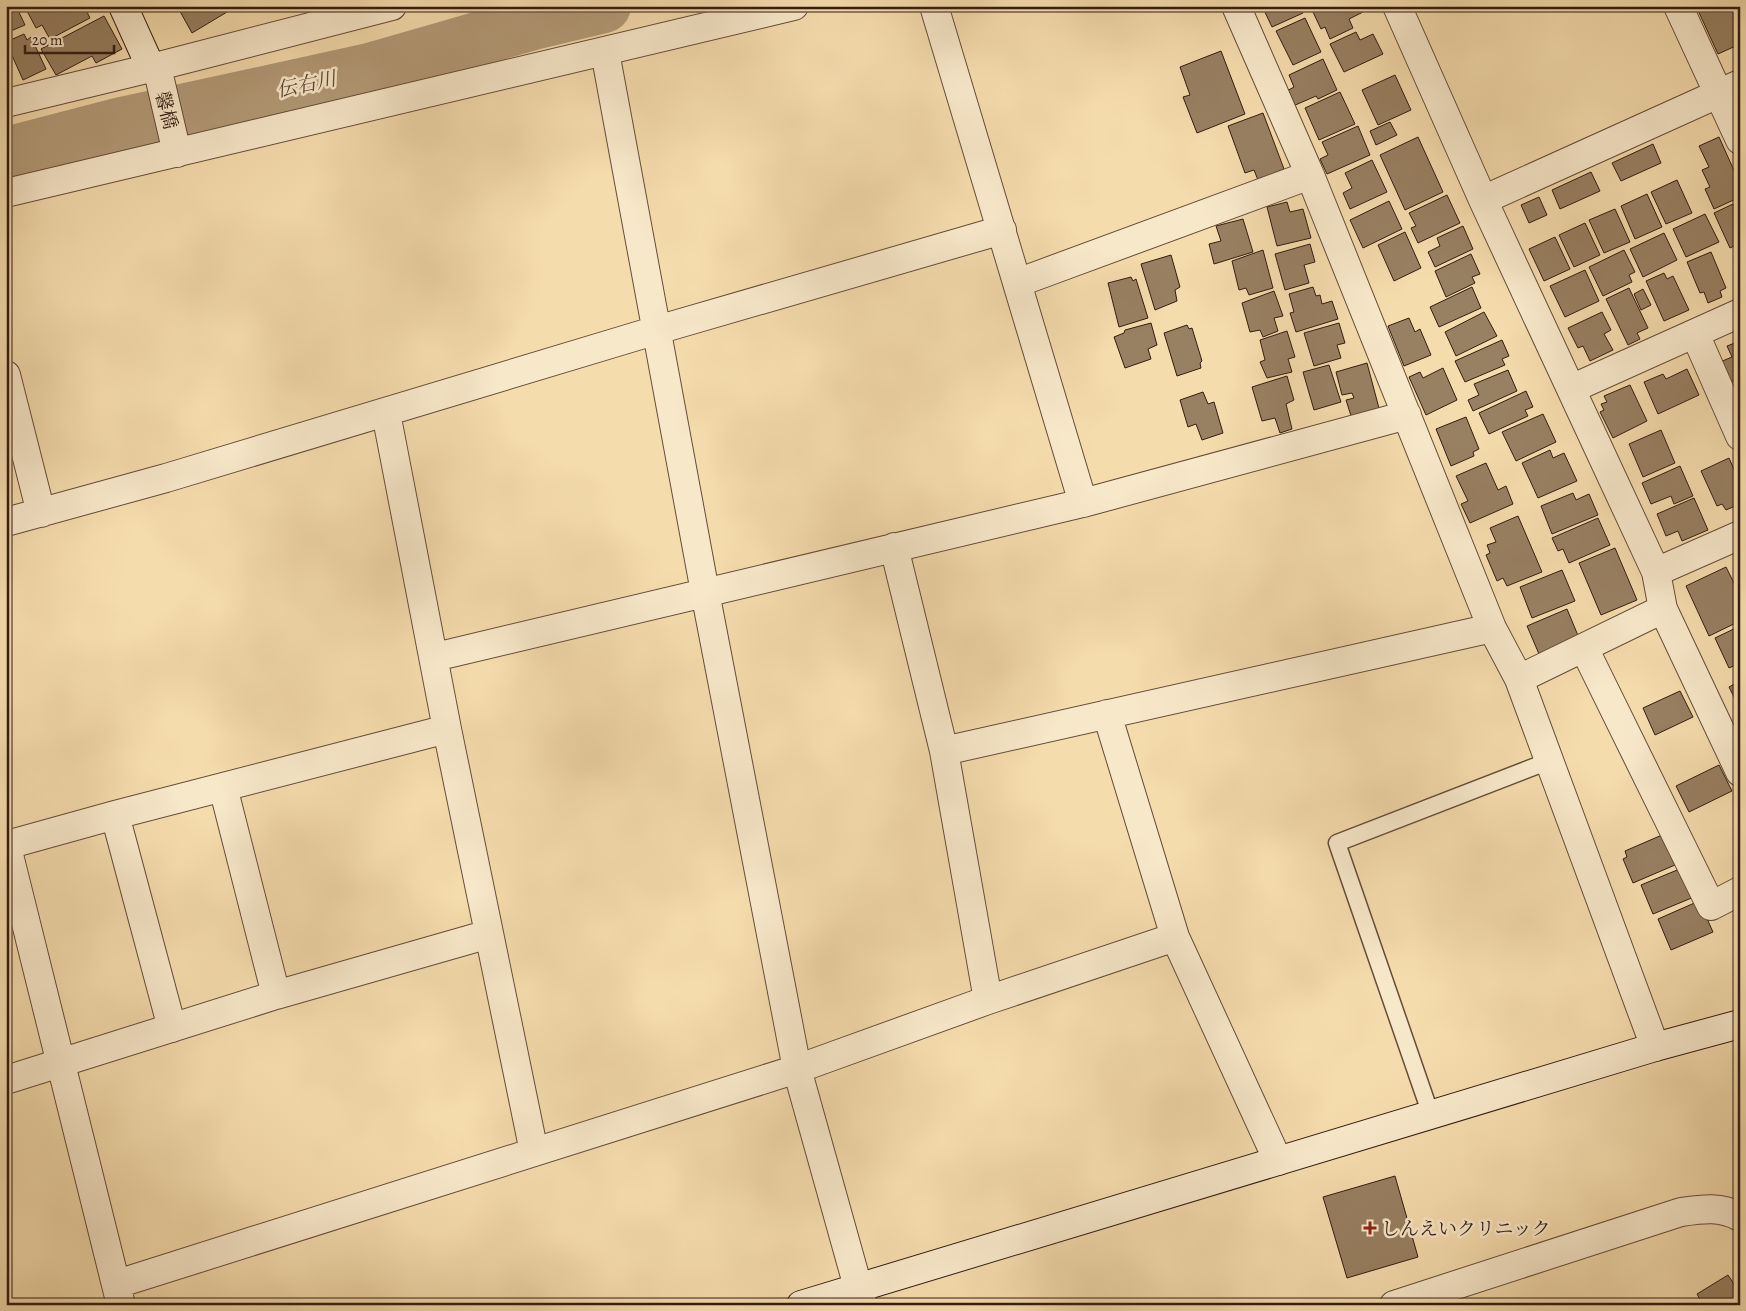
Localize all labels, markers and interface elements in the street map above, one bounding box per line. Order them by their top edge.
scale bar [25,22,114,54]
text: 20 m [32,30,63,50]
water label: 伝右川 [274,65,340,104]
street label: 馨橋 [149,89,183,132]
place label: しんえいクリニック [1381,1216,1551,1242]
marker: しんえいクリニック [1363,1221,1377,1235]

